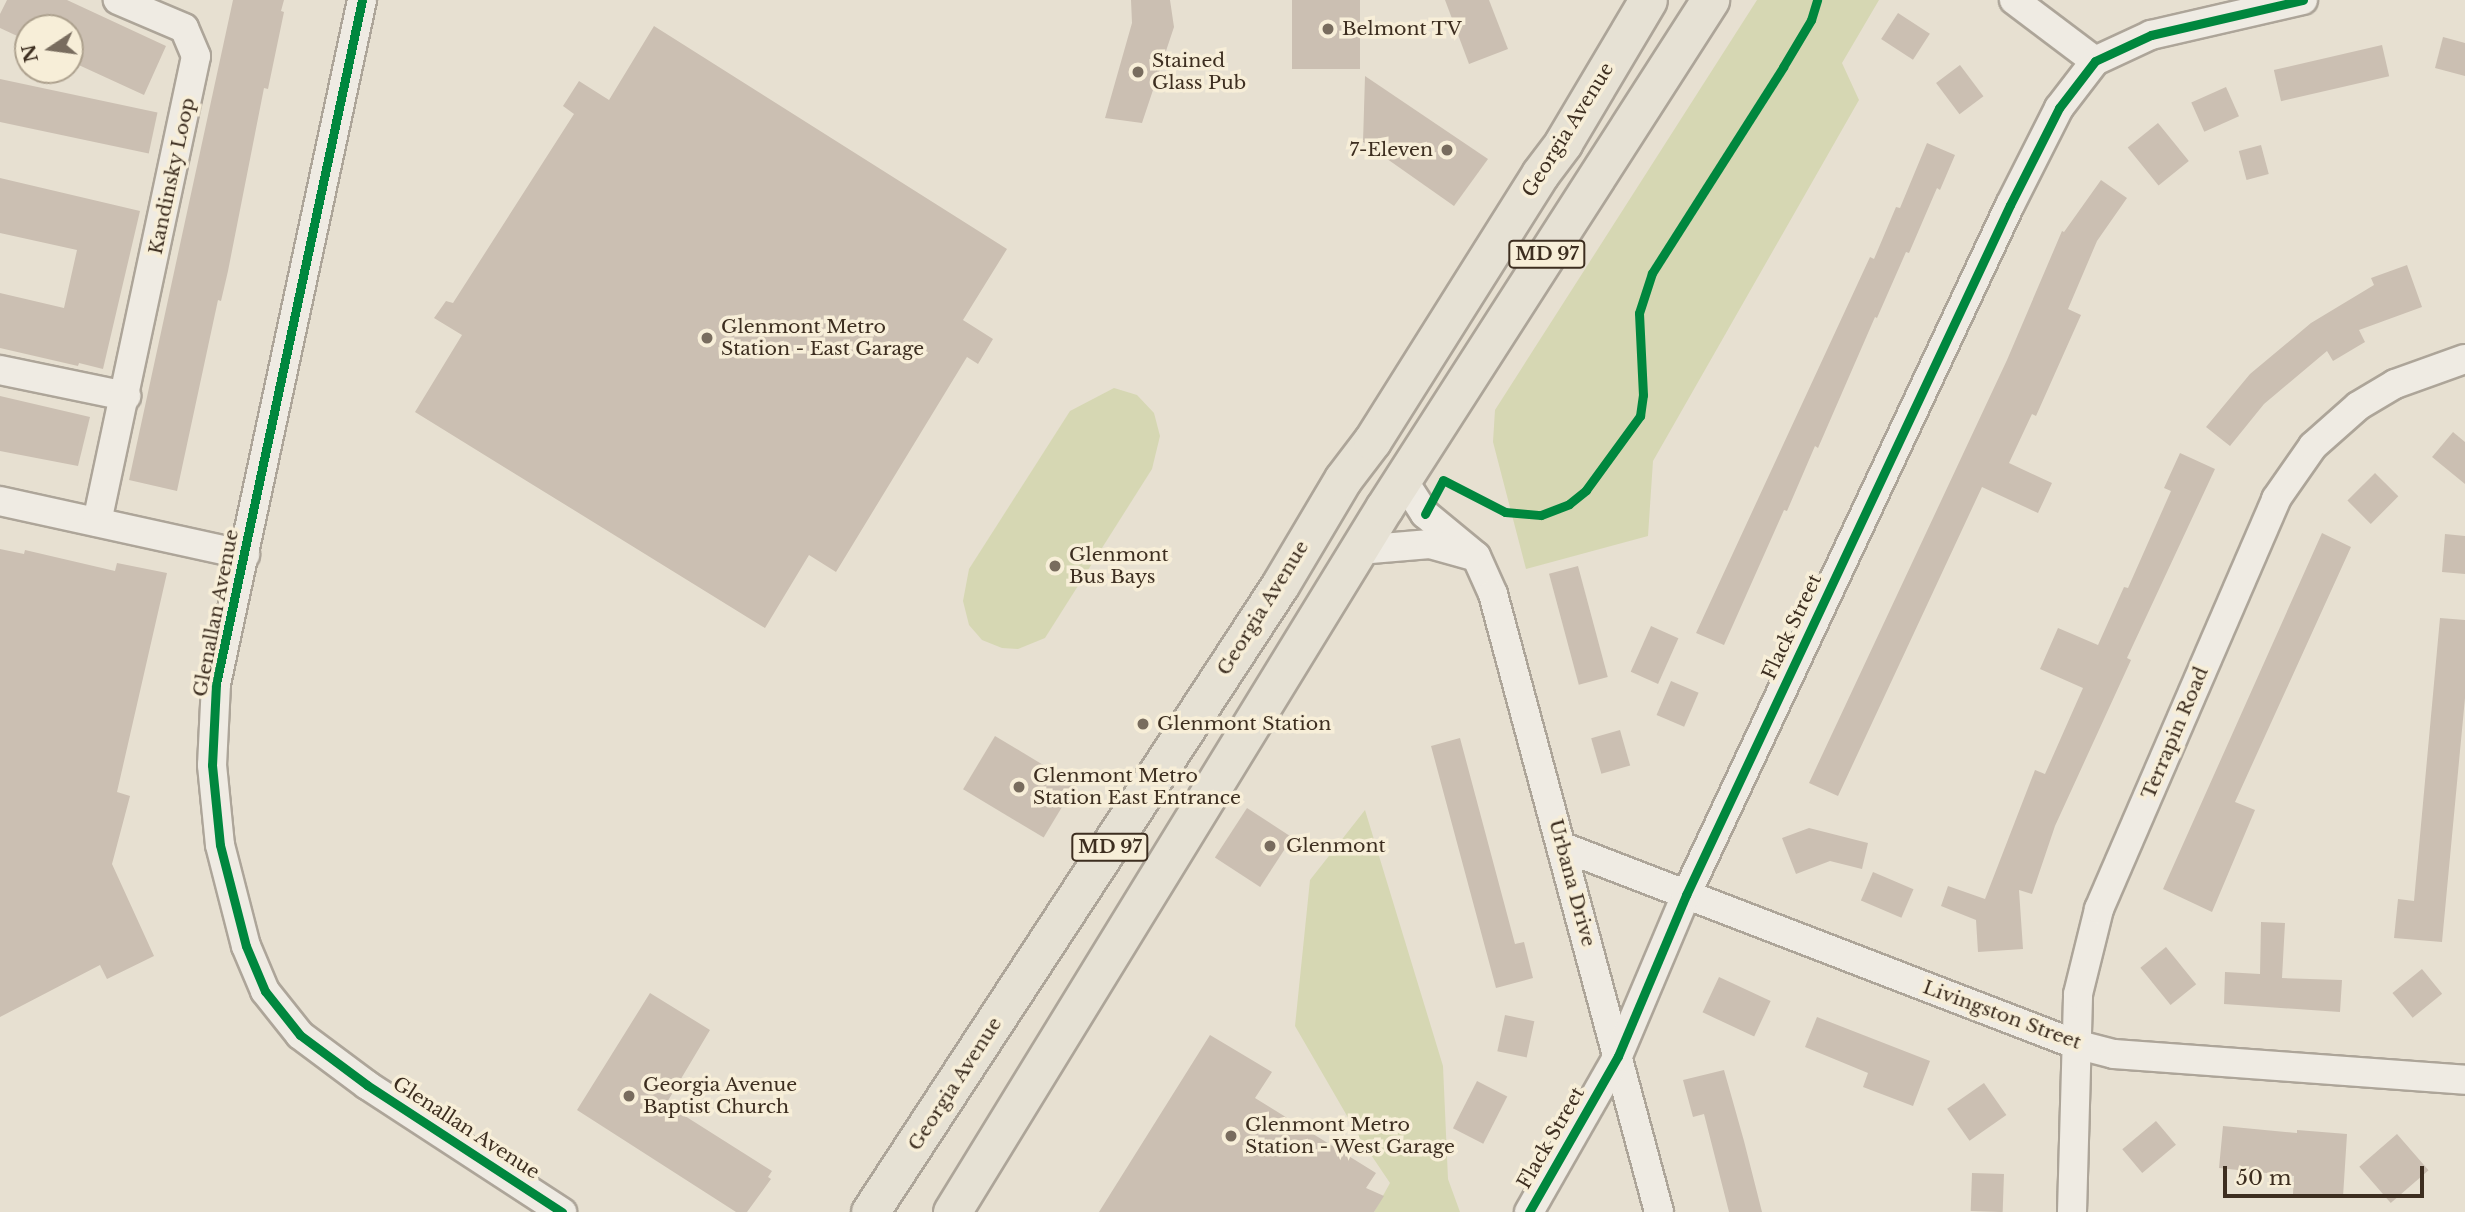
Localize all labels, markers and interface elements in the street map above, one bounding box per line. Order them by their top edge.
north arrow [14,14,84,84]
place label: Belmont TV [1342,18,1462,40]
marker: Belmont TV [1320,21,1336,37]
text: N [17,42,43,65]
place label: Stained Glass Pub [1152,50,1246,94]
street label: Georgia Avenue [1517,58,1619,202]
marker: Stained Glass Pub [1130,64,1146,80]
street label: Kandinsky Loop [144,95,200,257]
place label: 7-Eleven [1349,139,1433,161]
marker: 7-Eleven [1439,142,1455,158]
road number: MD 97 [1507,240,1587,268]
place label: Glenmont Metro Station - East Garage [721,316,924,360]
marker: Glenmont Metro Station - East Garage [699,330,715,346]
street label: Glenallan Avenue [188,527,244,699]
street label: Georgia Avenue [1212,536,1314,680]
place label: Glenmont Bus Bays [1069,544,1169,588]
marker: Glenmont Bus Bays [1047,558,1063,574]
street label: Flack Street [1758,571,1826,683]
street label: Terrapin Road [2137,664,2213,802]
place label: Glenmont Station [1157,713,1331,735]
marker: Glenmont Station [1135,716,1151,732]
place label: Glenmont Metro Station East Entrance [1033,765,1241,809]
marker: Glenmont Metro Station East Entrance [1011,779,1027,795]
street label: Urbana Drive [1544,817,1600,949]
road number: MD 97 [1070,832,1150,862]
place label: Glenmont [1286,835,1386,857]
marker: Glenmont [1260,836,1280,856]
street label: Livingston Street [1920,976,2084,1054]
street label: Georgia Avenue [903,1013,1007,1155]
street label: Glenallan Avenue [388,1072,544,1184]
place label: Georgia Avenue Baptist Church [643,1074,798,1118]
street label: Flack Street [1513,1083,1589,1193]
marker: Georgia Avenue Baptist Church [621,1088,637,1104]
place label: Glenmont Metro Station - West Garage [1245,1114,1456,1158]
marker: Glenmont Metro Station - West Garage [1223,1128,1239,1144]
scale bar [2227,1152,2428,1196]
text: 50 m [2236,1165,2291,1191]

